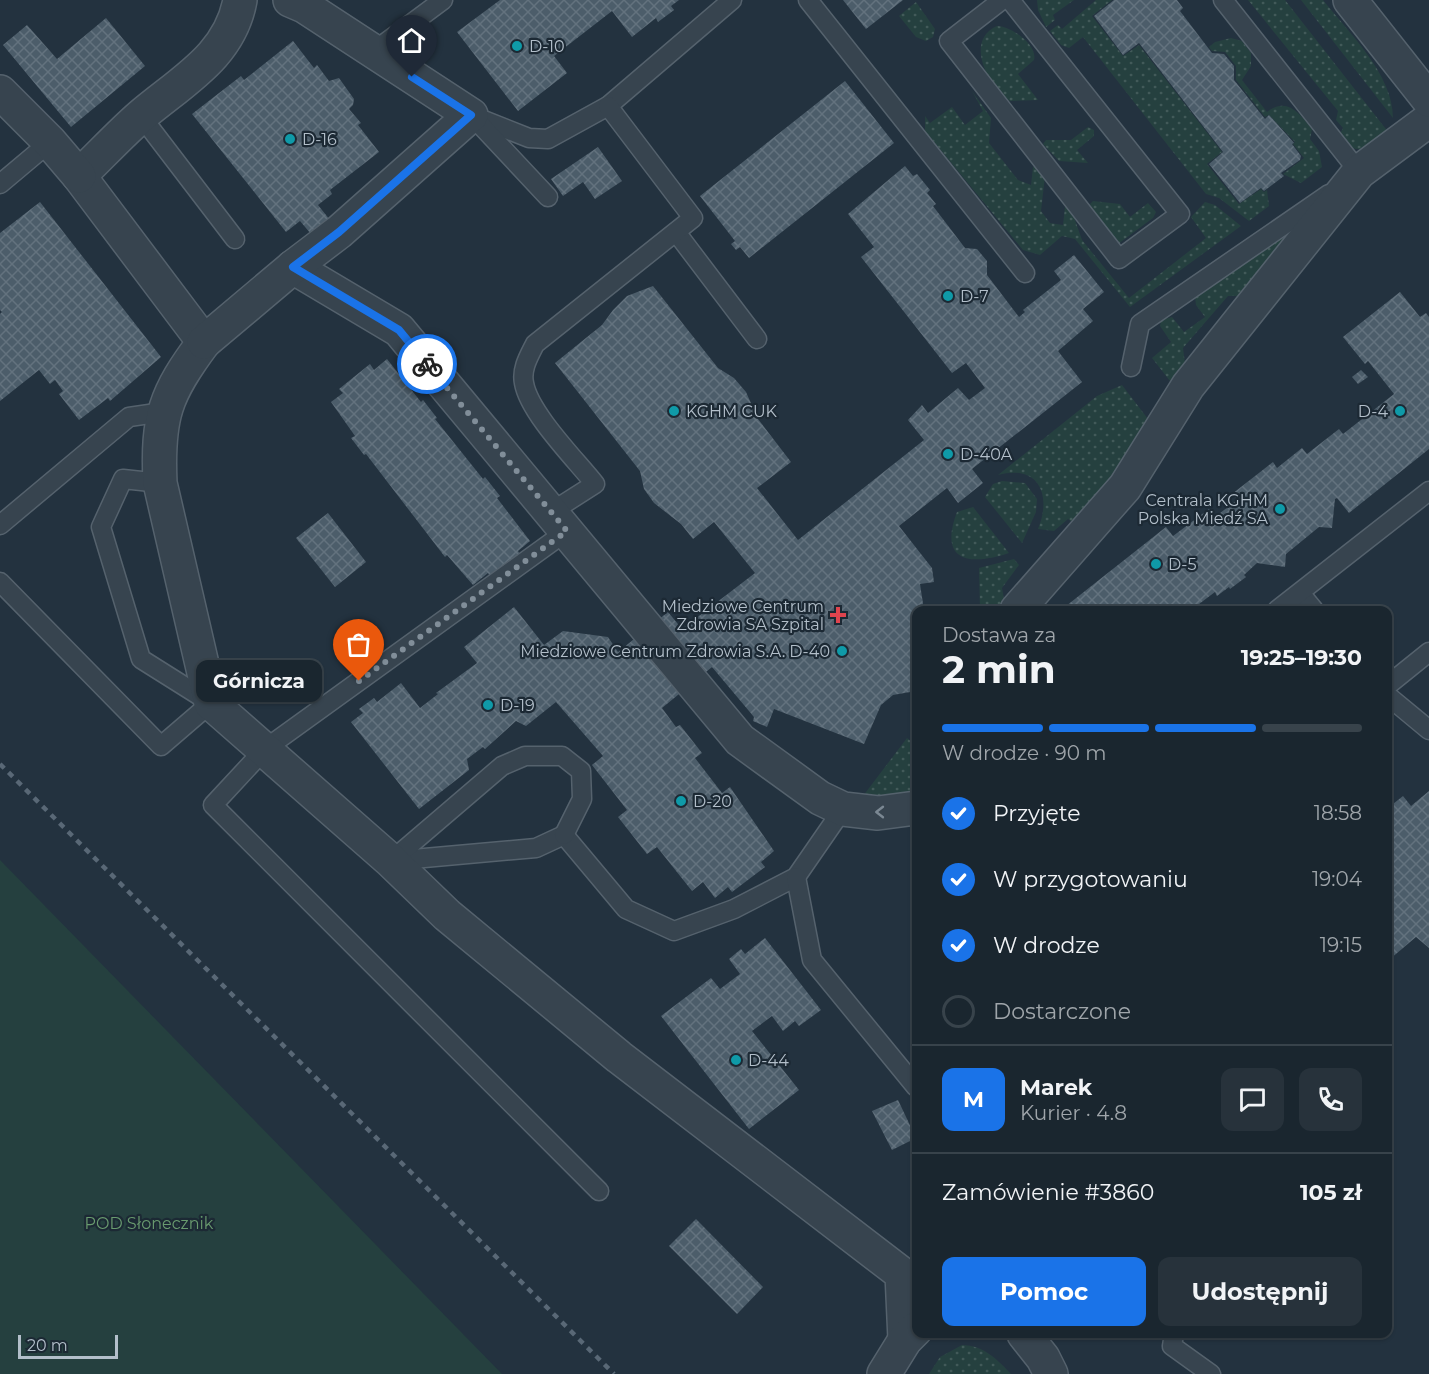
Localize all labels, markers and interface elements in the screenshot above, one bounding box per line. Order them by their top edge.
pin [386,15,437,77]
icon: home [395,24,428,57]
place label: D-10 [529,37,565,56]
marker: D-10 [510,39,524,53]
place label: D-16 [302,130,337,149]
marker: D-16 [283,132,297,146]
place label: D-7 [960,287,989,306]
marker: D-7 [941,289,955,303]
courier [397,334,457,394]
icon: bike [411,348,444,381]
place label: KGHM CUK [686,402,778,421]
place label: D-4 [1358,402,1388,421]
marker: KGHM CUK [667,404,681,418]
marker: D-4 [1393,404,1407,418]
place label: D-40A [960,445,1013,464]
marker: D-40A [941,447,955,461]
place label: Centrala KGHM Polska Miedź SA [1138,491,1269,528]
marker: Centrala KGHM Polska Miedź SA [1273,502,1287,516]
place label: D-5 [1168,555,1197,574]
marker: D-5 [1149,557,1163,571]
place label: Miedziowe Centrum Zdrowia SA Szpital [662,597,824,634]
marker: Miedziowe Centrum Zdrowia SA Szpital [829,606,847,624]
pin [333,619,384,681]
text: Dostawa za [942,623,1056,647]
icon: bag [342,628,375,661]
place label: Miedziowe Centrum Zdrowia S.A. D-40 [520,642,830,661]
marker: Miedziowe Centrum Zdrowia S.A. D-40 [835,644,849,658]
text: 19:25–19:30 [1241,644,1362,671]
text: 2 min [942,645,1056,693]
callout: Górnicza [197,660,323,702]
text: Górnicza [213,669,305,693]
place label: D-19 [500,696,535,715]
marker: D-19 [481,698,495,712]
text: W drodze · 90 m [942,741,1106,765]
place label: D-20 [693,792,732,811]
marker: D-20 [674,794,688,808]
icon: check [942,797,975,830]
text: Przyjęte [993,800,1081,827]
text: 18:58 [1314,801,1362,825]
one-way arrow [876,806,885,818]
icon: check [942,863,975,896]
text: W przygotowaniu [993,866,1188,893]
text: 19:04 [1312,867,1362,891]
icon: check [942,929,975,962]
text: W drodze [993,932,1100,959]
text: 19:15 [1320,933,1362,957]
text: Dostarczone [993,998,1131,1025]
place label: D-44 [748,1051,789,1070]
marker: D-44 [729,1053,743,1067]
button: chat [1221,1068,1284,1131]
button: phone [1299,1068,1362,1131]
text: Marek [1020,1074,1092,1101]
text: M [963,1086,984,1113]
text: Kurier · 4.8 [1020,1101,1127,1125]
text: Zamówienie #3860 [942,1179,1154,1206]
text: 105 zł [1300,1179,1362,1206]
park label: POD Słonecznik [85,1214,214,1233]
button: Pomoc [942,1257,1146,1326]
button: Udostępnij [1158,1257,1362,1326]
scale bar [18,1332,118,1360]
text: 20 m [27,1336,68,1355]

